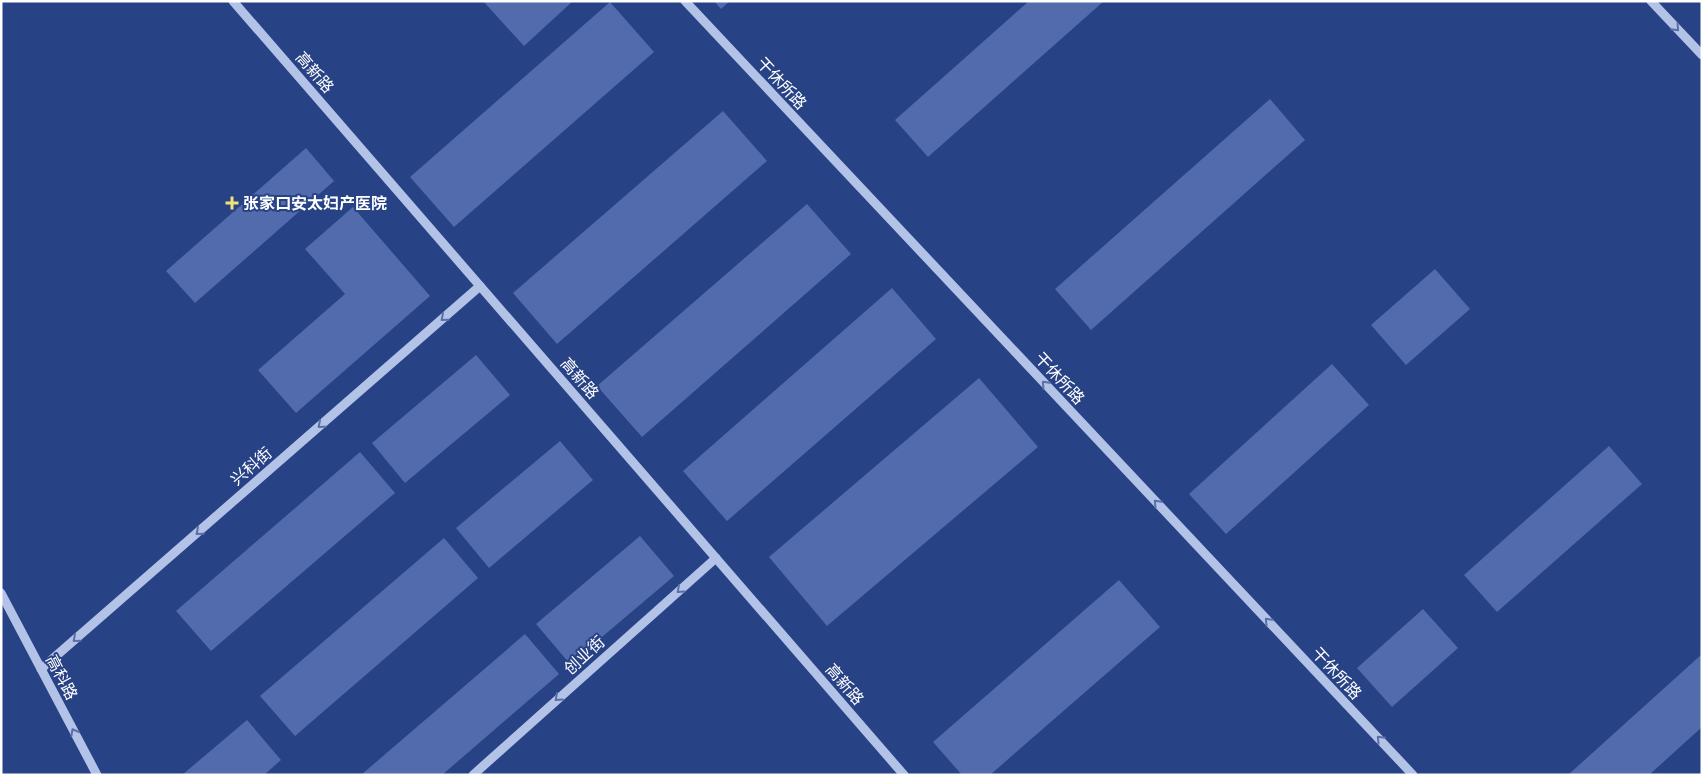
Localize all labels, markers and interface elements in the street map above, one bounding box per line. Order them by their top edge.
one-way arrow [1670,23,1679,32]
street label: 高新路 [292,48,338,97]
street label: 干休所路 [753,53,810,113]
place label: 张家口安太妇产医院 [243,194,387,213]
marker: 张家口安太妇产医院 [225,196,239,210]
one-way arrow [440,312,449,321]
street label: 干休所路 [1031,348,1088,408]
street label: 高新路 [557,354,603,403]
one-way arrow [1042,381,1051,390]
one-way arrow [318,419,327,428]
street label: 兴科街 [227,443,276,489]
one-way arrow [1154,499,1163,508]
one-way arrow [195,526,204,535]
one-way arrow [676,584,685,593]
one-way arrow [1265,618,1274,627]
street label: 创业街 [560,632,609,678]
one-way arrow [73,633,82,641]
street label: 干休所路 [1308,643,1365,703]
street label: 高科路 [42,652,81,703]
street label: 高新路 [822,660,868,709]
one-way arrow [555,693,564,702]
one-way arrow [70,728,80,737]
one-way arrow [1377,736,1386,745]

